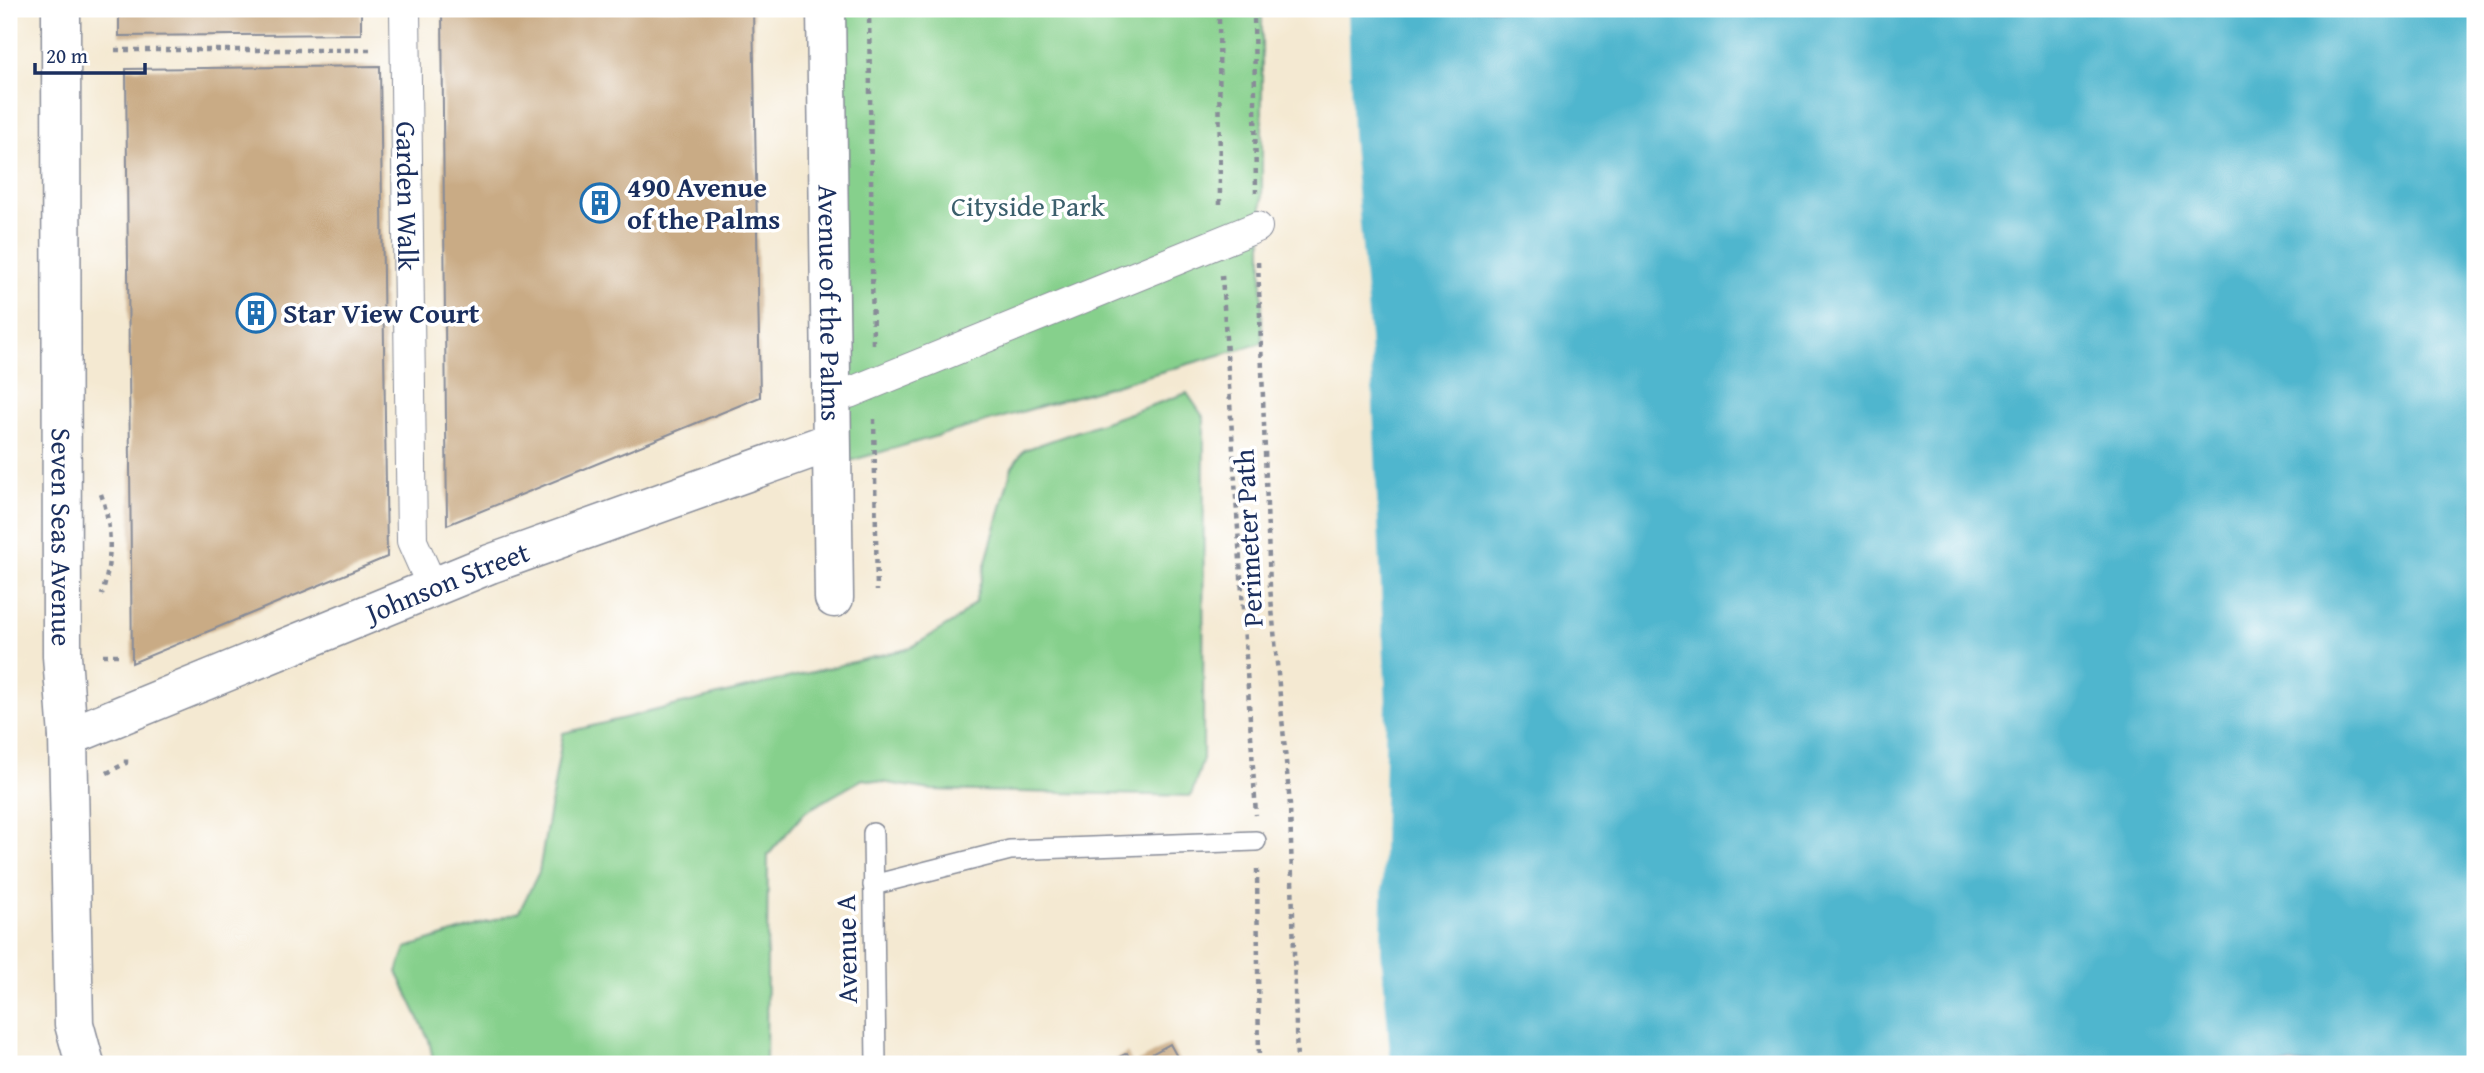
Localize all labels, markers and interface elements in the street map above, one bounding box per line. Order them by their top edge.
scale bar [35,32,145,76]
text: 20 m [46,40,88,71]
street label: Garden Walk [386,121,429,272]
place label: 490 Avenue of the Palms [627,166,780,239]
building icon: 490 Avenue of the Palms [579,182,621,224]
street label: Avenue of the Palms [808,184,853,422]
park label: Cityside Park [951,185,1106,226]
building icon: Star View Court [235,292,277,334]
place label: Star View Court [283,292,480,333]
street label: Seven Seas Avenue [42,428,83,646]
street label: Perimeter Path [1222,448,1273,628]
street label: Johnson Street [357,531,535,634]
street label: Avenue A [824,894,867,1004]

